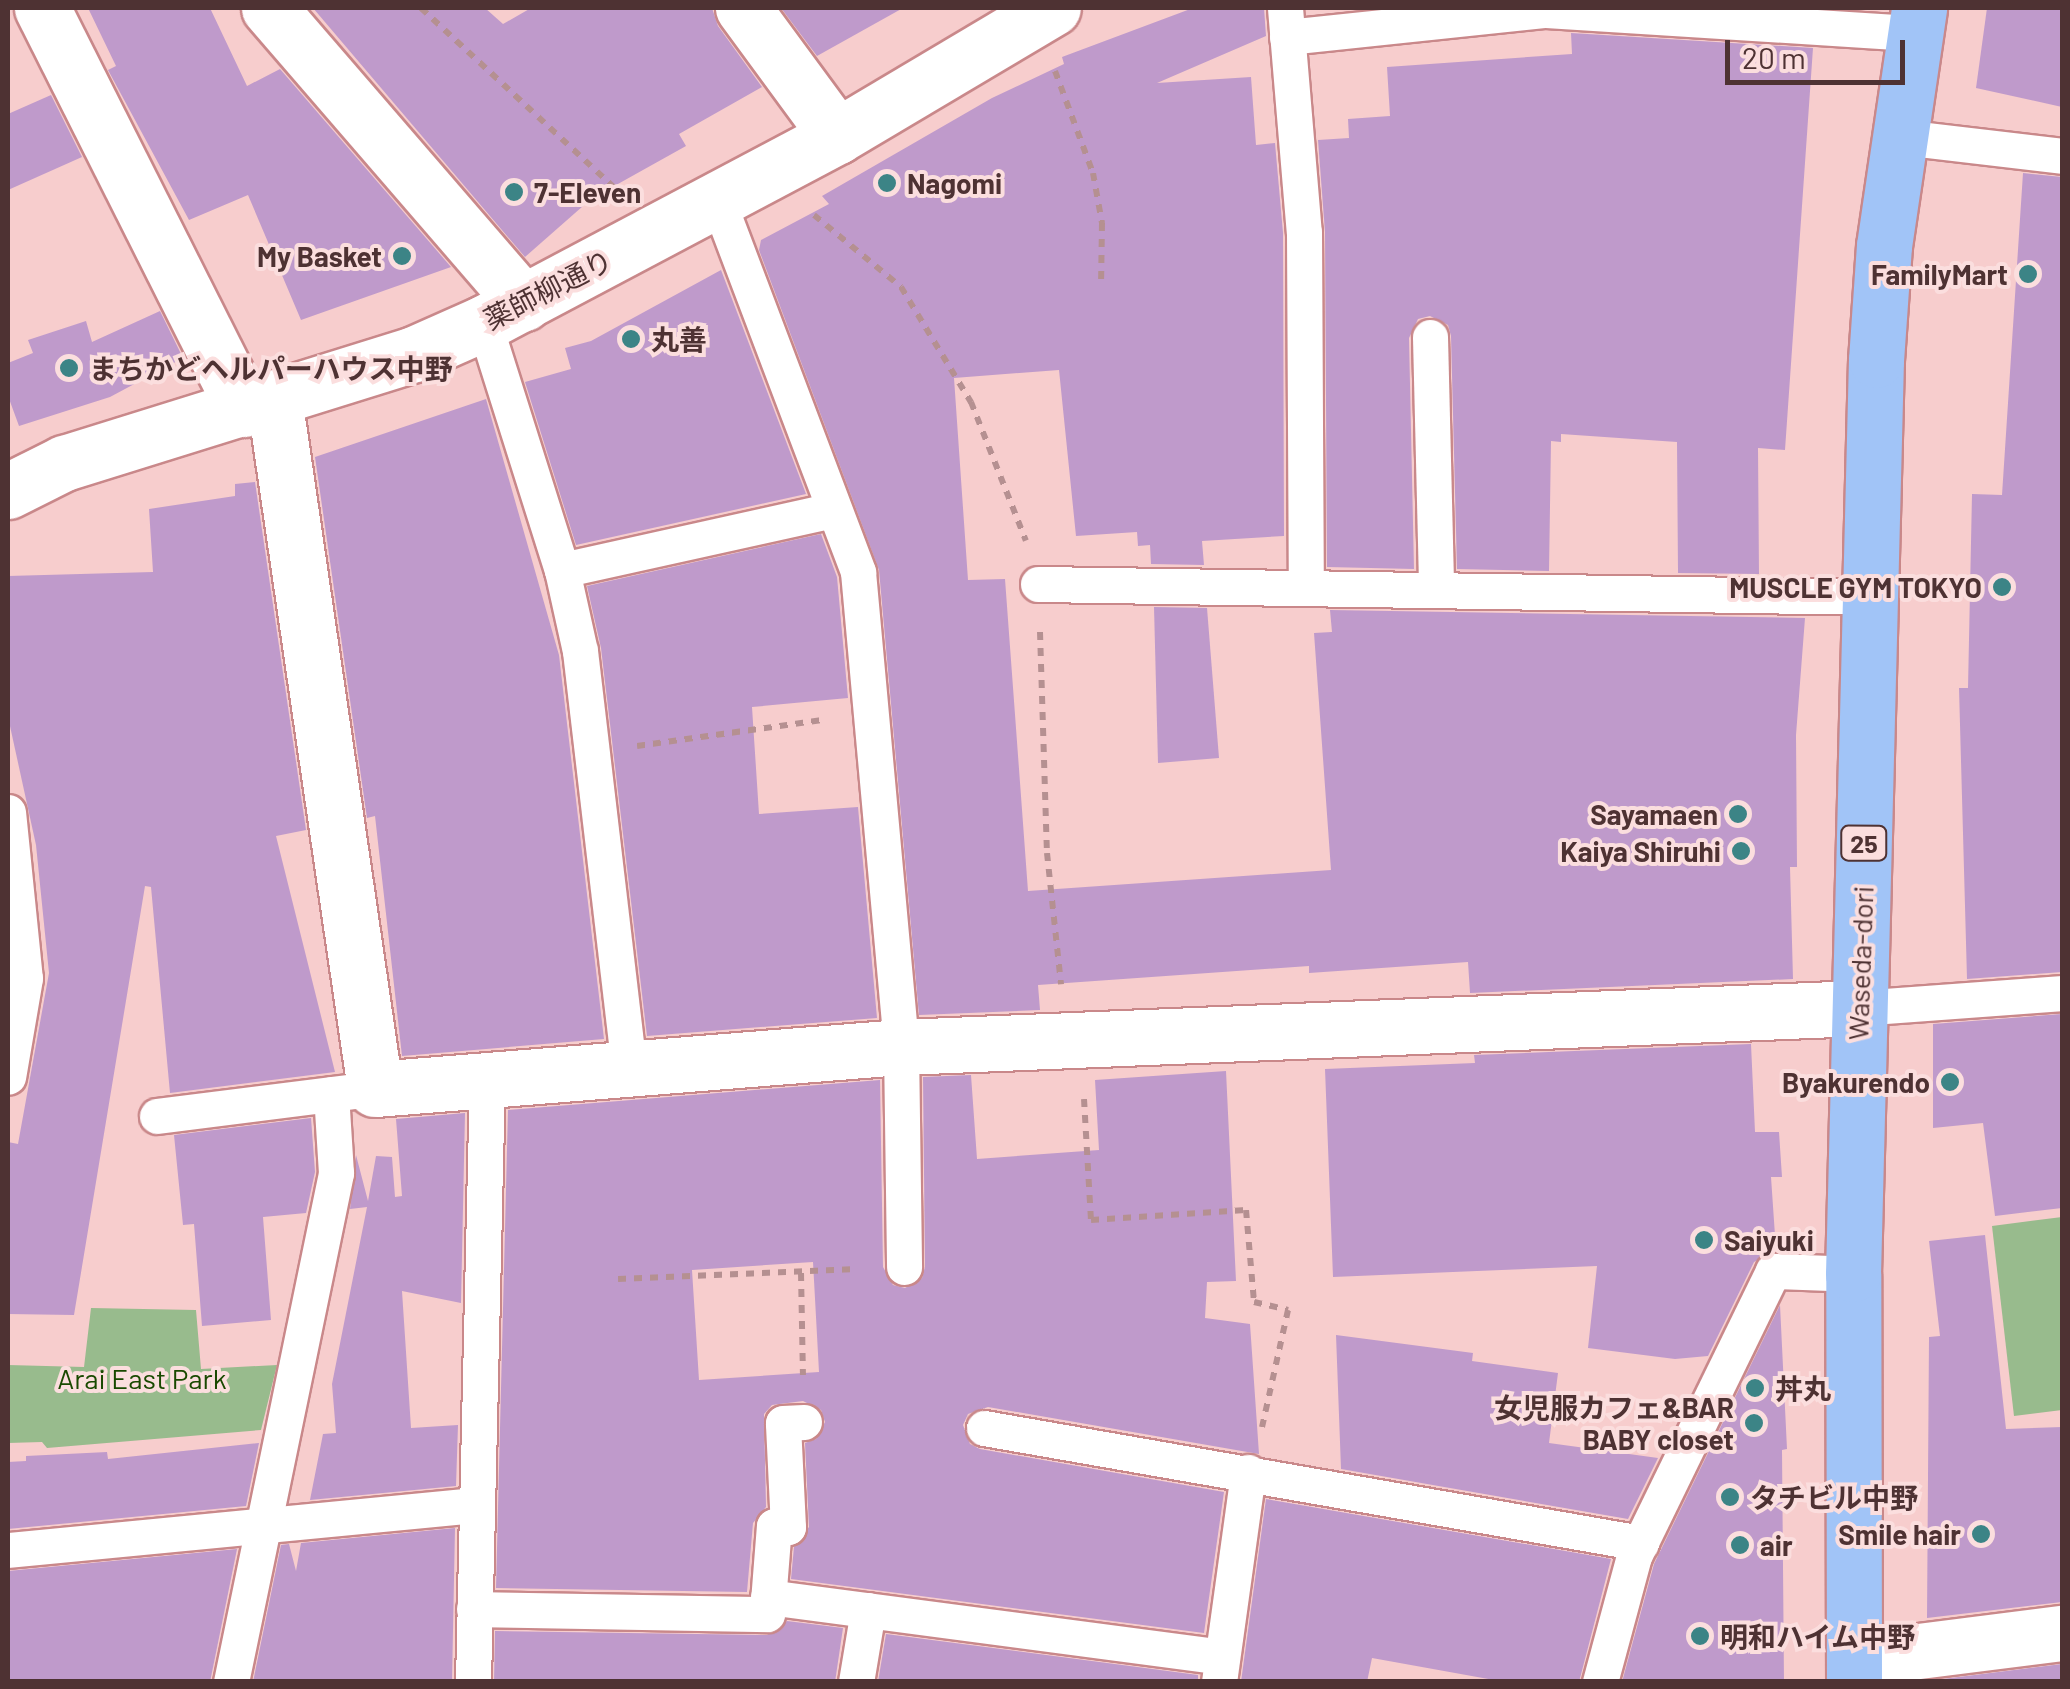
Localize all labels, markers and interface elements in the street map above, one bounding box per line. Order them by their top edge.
scale bar [1730,20,1910,82]
text: 20 m [1742,39,1806,75]
place label: Nagomi [907,166,1002,200]
marker: Nagomi [876,172,898,194]
place label: 7-Eleven [534,175,641,209]
marker: 7-Eleven [503,181,525,203]
place label: My Basket [257,239,382,273]
street label: 薬師柳通り [478,242,618,336]
marker: My Basket [391,245,413,267]
place label: FamilyMart [1871,257,2008,291]
marker: FamilyMart [2017,263,2039,285]
place label: 丸善 [651,322,707,356]
marker: 丸善 [620,328,642,350]
place label: まちかどヘルパーハウス中野 [89,351,453,385]
marker: まちかどヘルパーハウス中野 [58,357,80,379]
place label: MUSCLE GYM TOKYO [1729,570,1982,604]
marker: MUSCLE GYM TOKYO [1991,576,2013,598]
place label: Sayamaen [1590,797,1718,831]
marker: Sayamaen [1727,803,1749,825]
road number: 25 [1839,823,1889,863]
place label: Kaiya Shiruhi [1560,834,1721,868]
marker: Kaiya Shiruhi [1730,840,1752,862]
street label: Waseda-dori [1841,885,1879,1041]
place label: Byakurendo [1782,1065,1930,1099]
marker: Byakurendo [1939,1071,1961,1093]
place label: Saiyuki [1724,1223,1814,1257]
marker: Saiyuki [1693,1229,1715,1251]
park label: Arai East Park [57,1361,227,1395]
place label: 丼丸 [1775,1371,1831,1405]
marker: 丼丸 [1744,1377,1766,1399]
place label: 女児服カフェ&BAR BABY closet [1494,1390,1734,1456]
marker: 女児服カフェ&BAR BABY closet [1743,1412,1765,1434]
place label: タチビル中野 [1750,1480,1918,1514]
marker: タチビル中野 [1719,1486,1741,1508]
place label: Smile hair [1838,1517,1961,1551]
marker: Smile hair [1970,1523,1992,1545]
place label: air [1760,1528,1793,1562]
marker: air [1729,1534,1751,1556]
place label: 明和ハイム中野 [1720,1619,1916,1653]
marker: 明和ハイム中野 [1689,1625,1711,1647]

